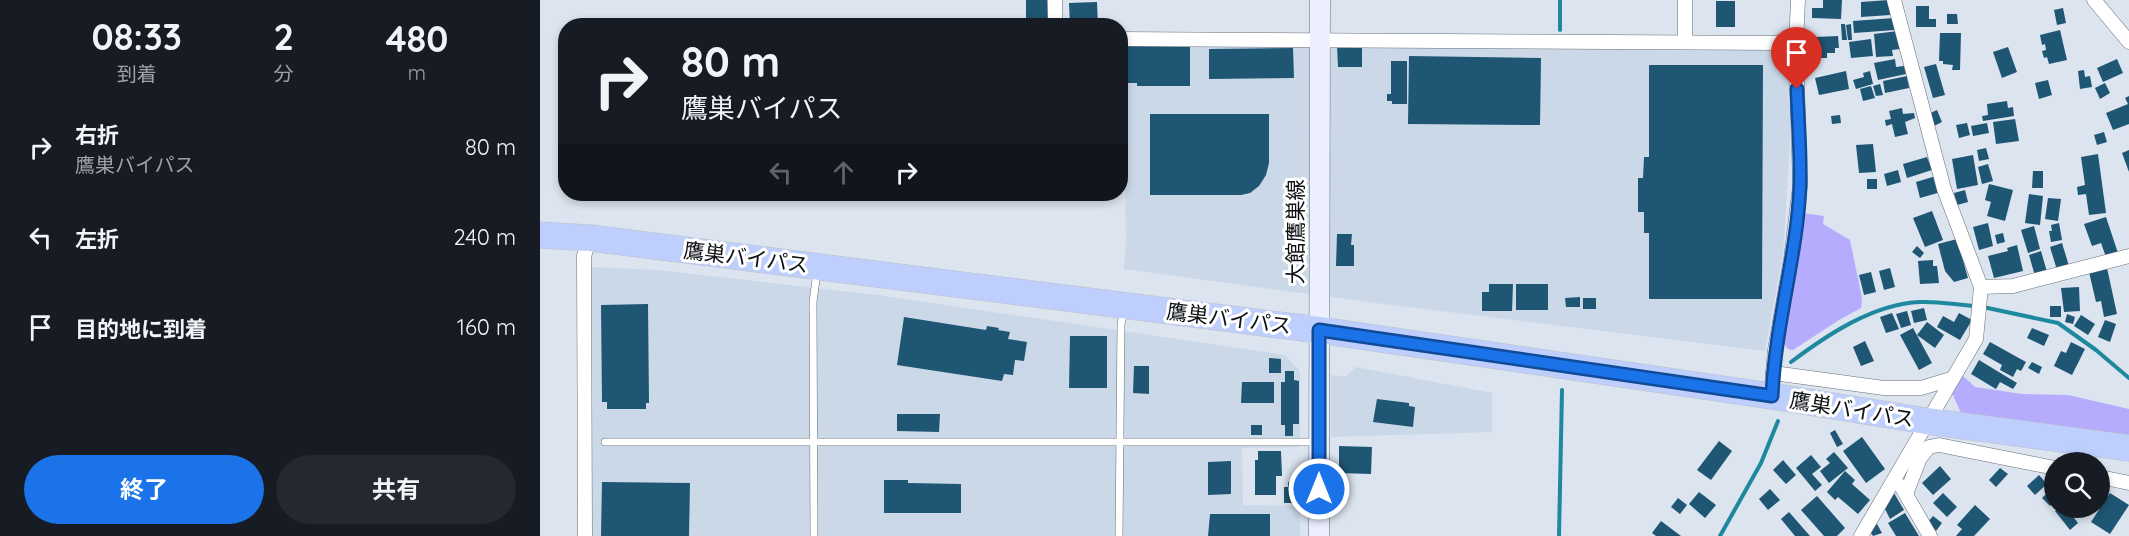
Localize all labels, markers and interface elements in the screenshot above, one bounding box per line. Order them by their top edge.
text: 08:33 [92,14,182,59]
text: 2 [273,14,294,59]
text: 480 [385,16,448,61]
pin [1771,27,1822,89]
text: 80 m [681,35,780,88]
icon: arrive [1780,36,1813,69]
icon: right [582,42,660,120]
text: m [408,60,426,85]
text: 到着 [117,61,157,86]
text: 分 [274,61,294,86]
text: 鷹巣バイパス [681,91,842,125]
text: 右折 [75,121,119,149]
icon: right [24,131,57,164]
text: 80 m [465,133,516,161]
text: 鷹巣バイパス [75,152,195,177]
icon: left [764,156,797,189]
icon: ahead [827,156,860,189]
icon: right [890,156,923,189]
street label: 大館鷹巣線 [1282,180,1308,285]
icon: left [24,221,57,254]
text: 240 m [453,223,516,251]
text: 左折 [75,225,119,253]
street label: 鷹巣バイパス [682,236,810,278]
street label: 鷹巣バイパス [1165,297,1293,339]
icon: arrive [24,311,57,344]
text: 160 m [457,313,516,341]
text: 目的地に到着 [75,315,207,343]
street label: 鷹巣バイパス [1788,386,1916,432]
map controls [2044,452,2110,518]
button: search [2044,452,2110,518]
button: 終了 [24,455,264,524]
button: 共有 [276,455,516,524]
position arrow [1287,457,1351,521]

